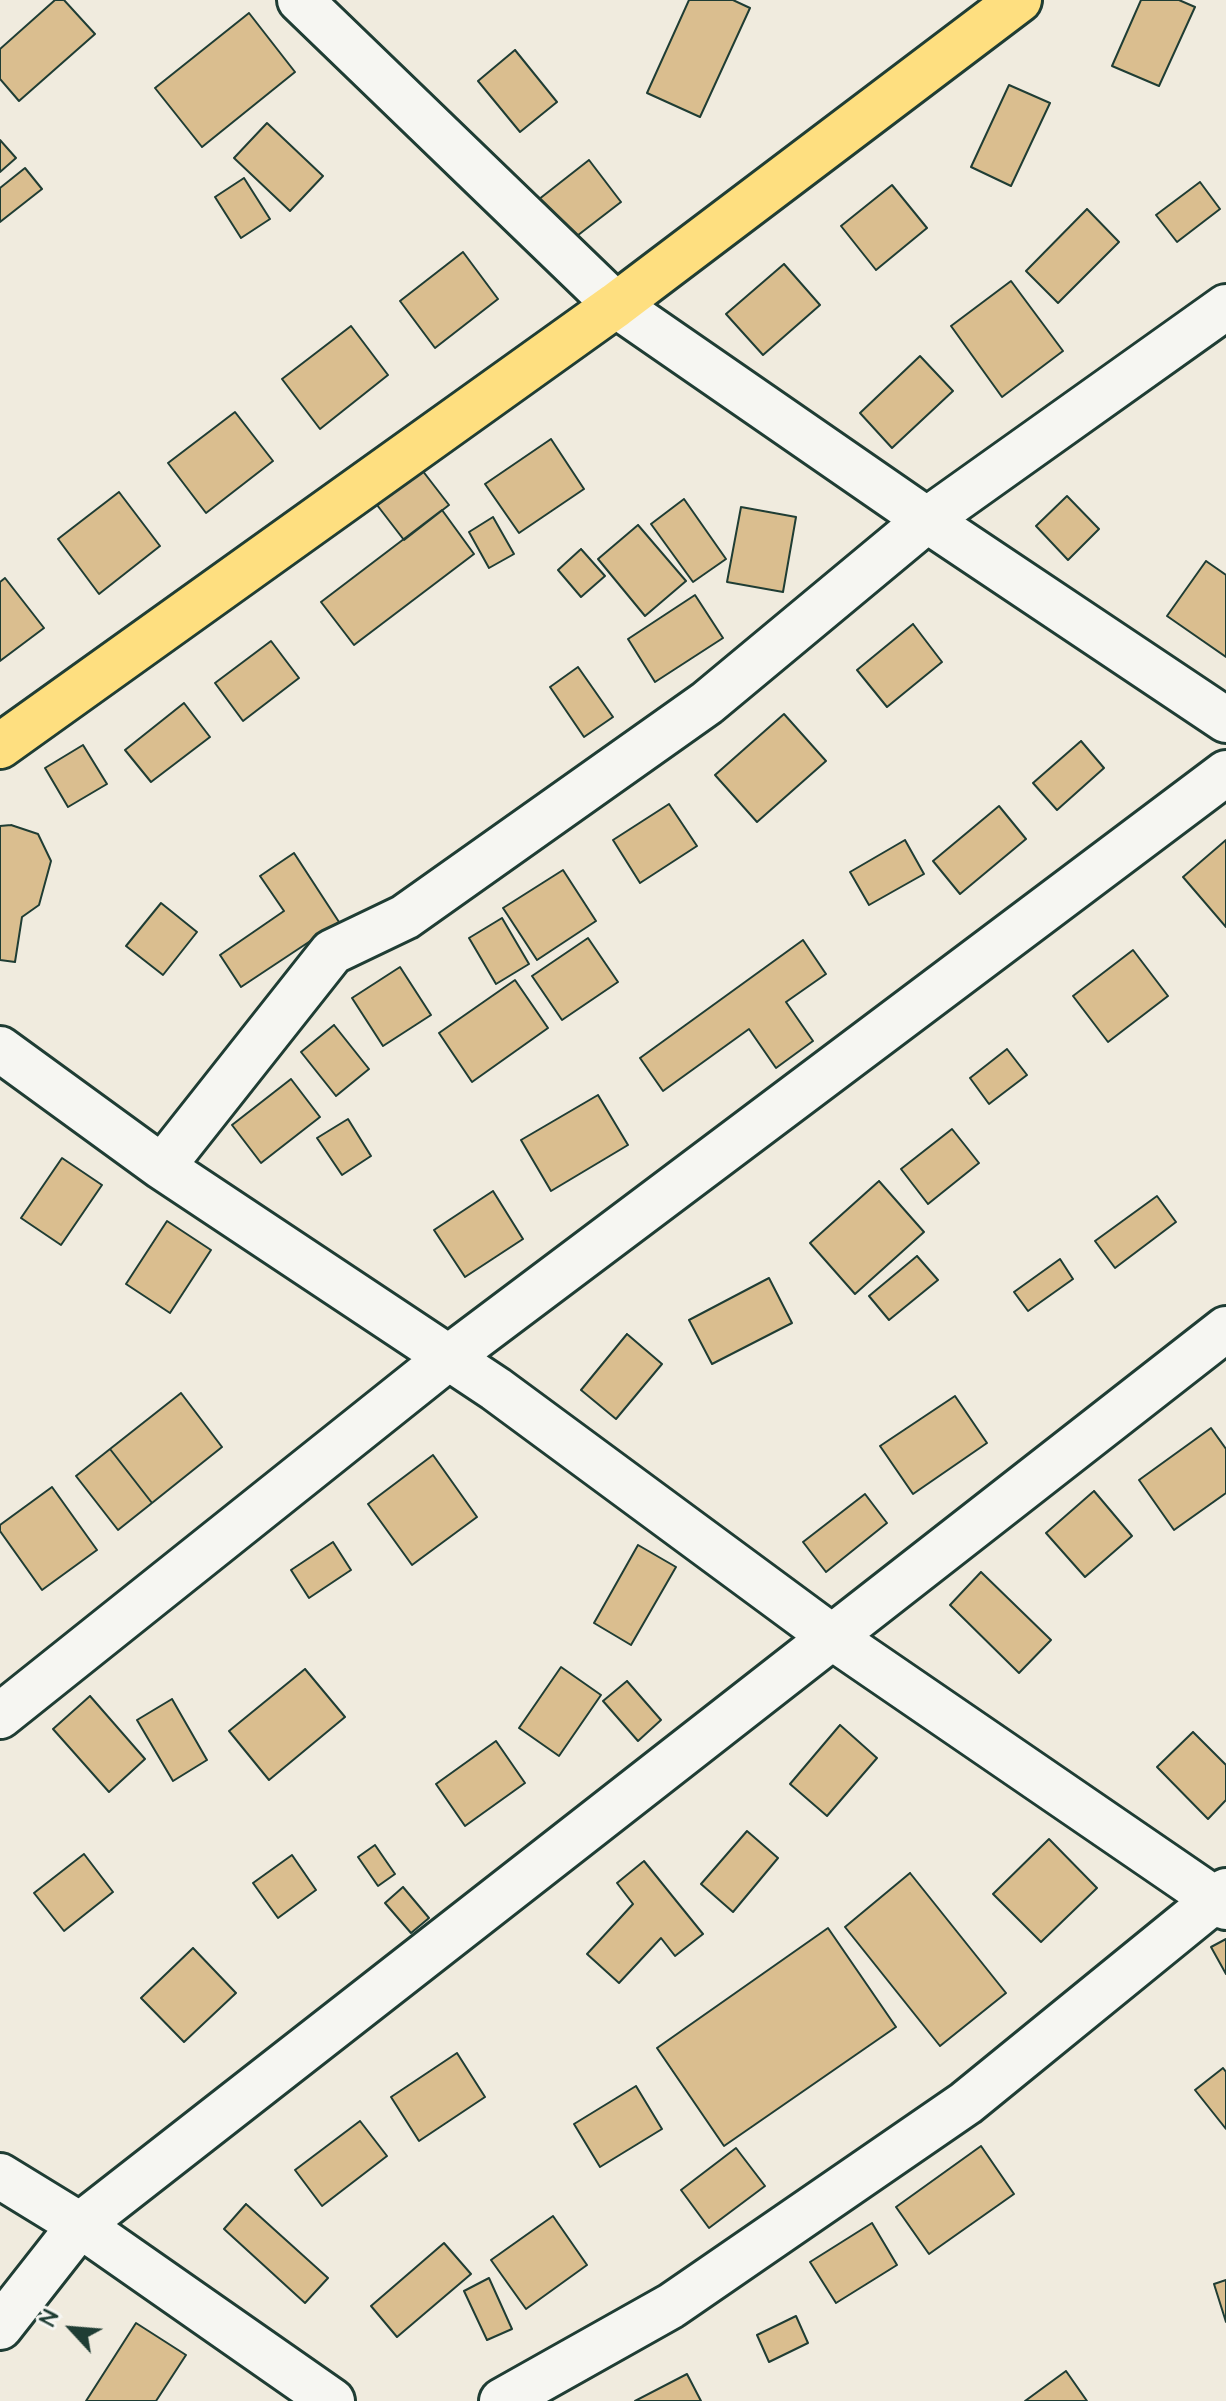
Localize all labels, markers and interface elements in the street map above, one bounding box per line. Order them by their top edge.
north arrow [32,2289,112,2369]
text: N [33,2305,67,2331]

